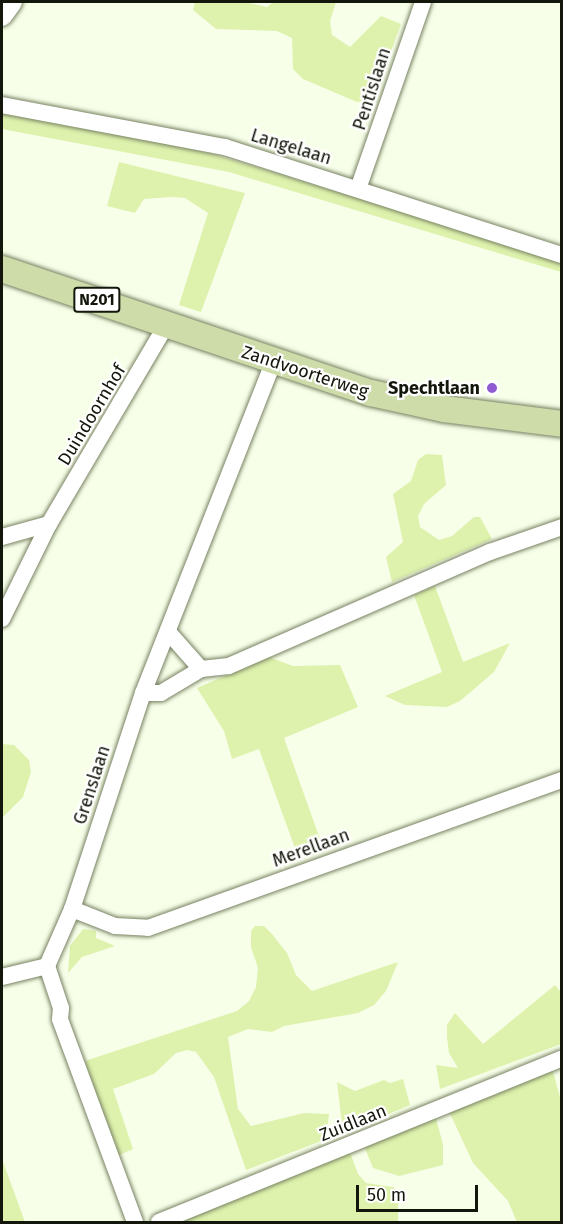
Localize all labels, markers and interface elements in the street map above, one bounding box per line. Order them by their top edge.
street label: Pentislaan [349,45,395,133]
street label: Langelaan [248,125,334,169]
road number: N201 [73,287,121,313]
street label: Zandvoorterweg [239,341,371,403]
street label: Duindoornhof [53,361,131,469]
place label: Spechtlaan [388,377,480,399]
marker: Spechtlaan [485,381,499,395]
street label: Grenslaan [69,743,115,827]
street label: Merellaan [269,824,353,872]
street label: Zuidlaan [316,1100,390,1146]
scale bar [359,1173,480,1211]
text: 50 m [367,1184,406,1206]

